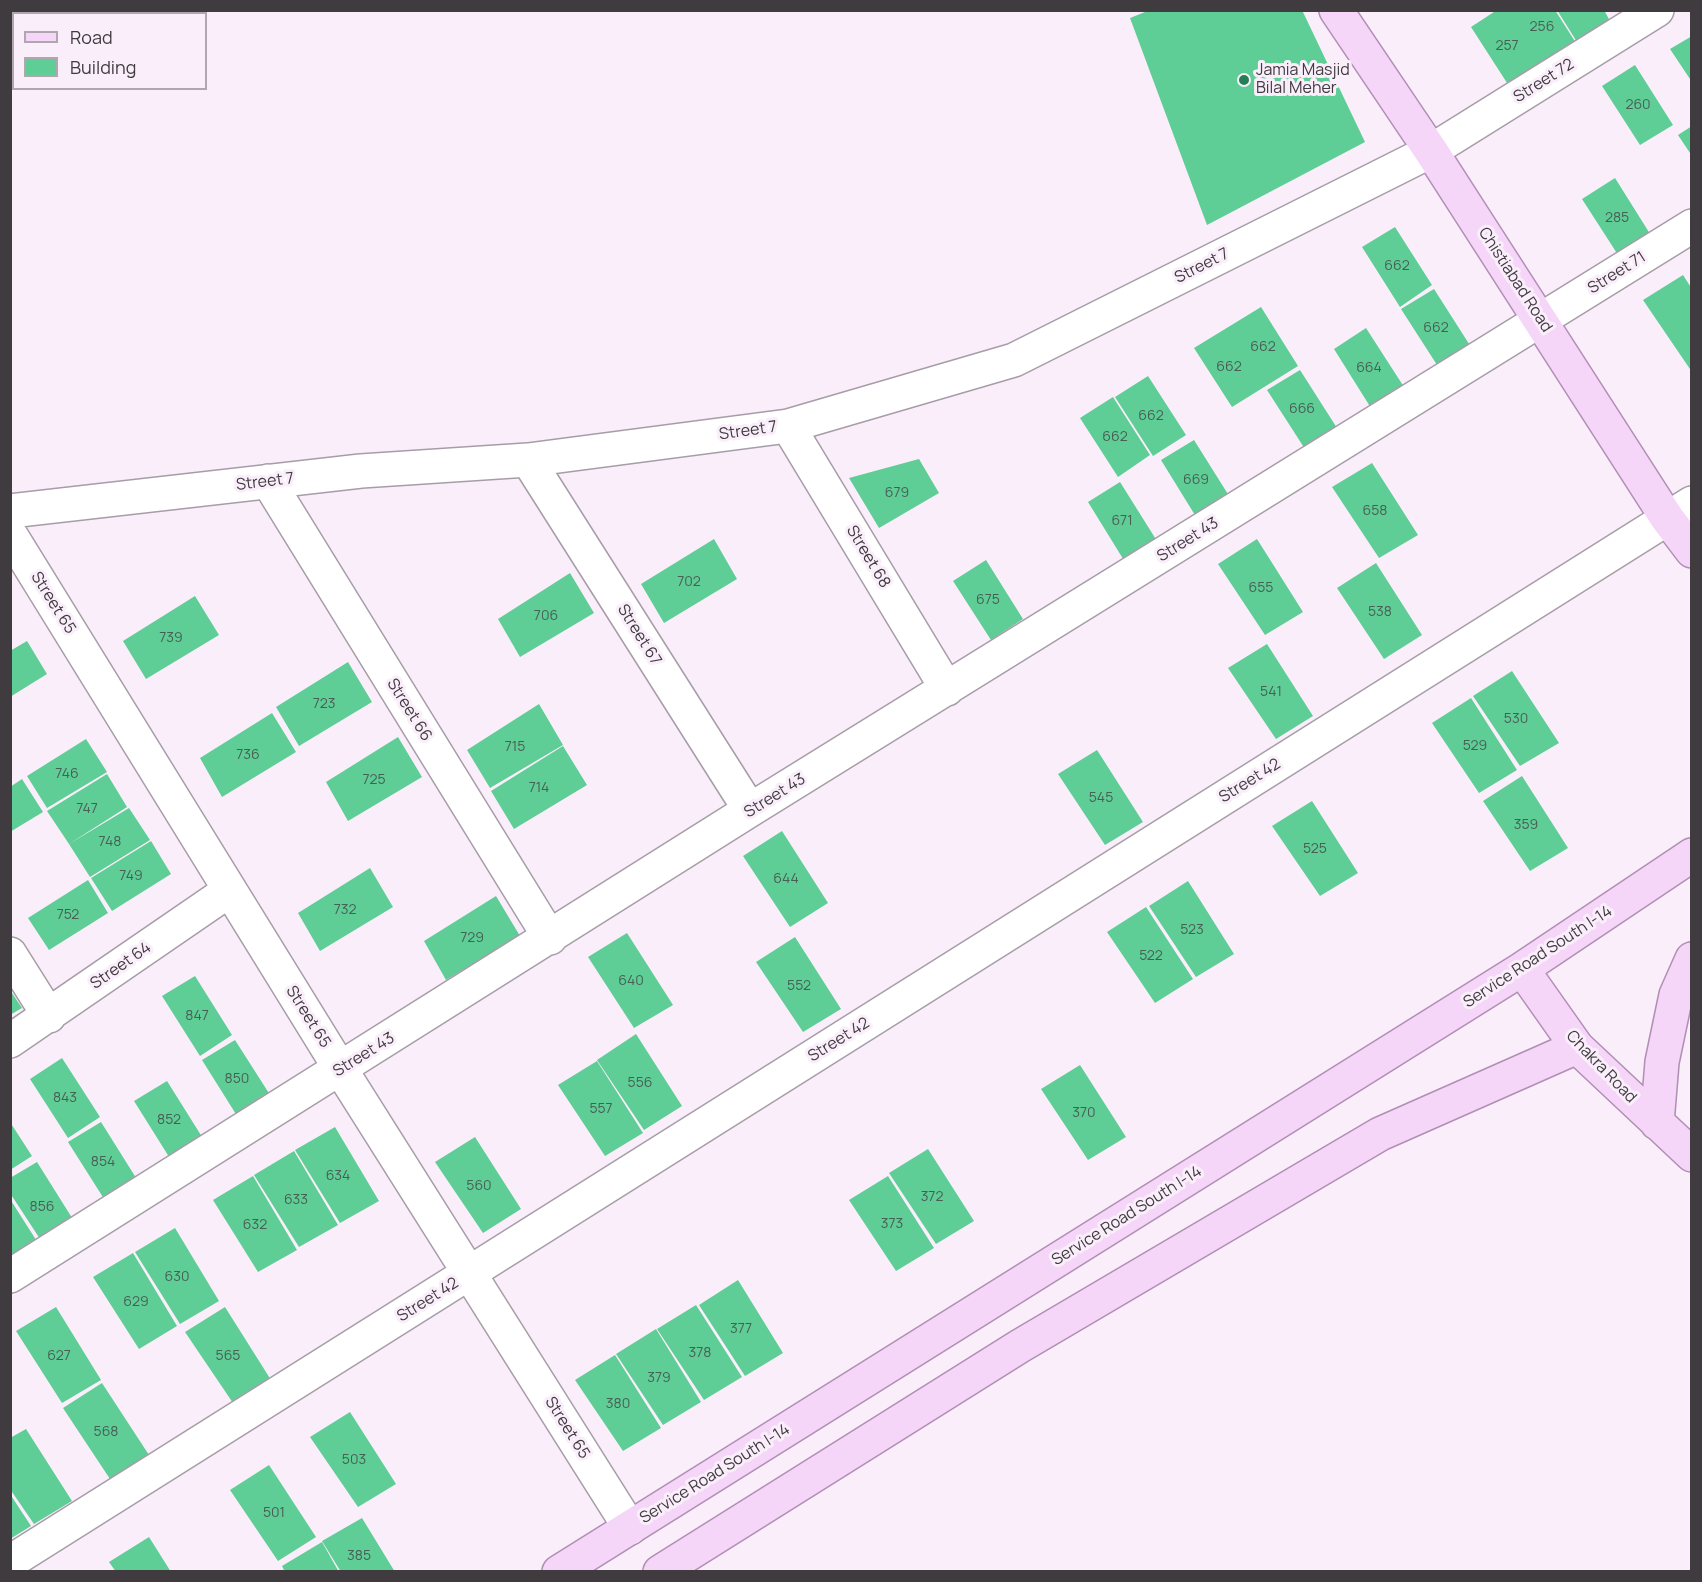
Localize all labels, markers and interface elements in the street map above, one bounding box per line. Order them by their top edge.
legend [12,12,207,90]
house number: 256 [1530,19,1554,35]
text: Road [70,25,113,49]
house number: 257 [1495,38,1519,54]
text: Building [70,55,136,79]
street label: Street 72 [1510,55,1578,107]
place label: Jamia Masjid Bilal Meher [1256,61,1350,99]
marker: Jamia Masjid Bilal Meher [1237,73,1251,87]
house number: 260 [1625,97,1651,113]
house number: 285 [1605,210,1629,226]
street label: Chistiabad Road [1474,224,1556,336]
street label: Street 7 [1172,244,1232,288]
street label: Street 71 [1585,248,1649,298]
house number: 662 [1384,258,1410,274]
house number: 662 [1423,320,1449,336]
house number: 662 [1250,339,1276,355]
house number: 662 [1216,359,1242,375]
house number: 664 [1356,360,1382,376]
house number: 666 [1289,401,1315,417]
house number: 662 [1138,408,1164,424]
street label: Street 7 [718,417,778,445]
house number: 662 [1102,429,1128,445]
street label: Street 7 [235,469,295,495]
house number: 669 [1183,472,1209,488]
house number: 679 [885,485,909,501]
house number: 658 [1363,503,1387,519]
house number: 671 [1111,513,1133,529]
street label: Street 43 [1154,514,1222,566]
street label: Street 68 [842,522,894,592]
street label: Street 65 [26,569,80,637]
house number: 702 [677,574,701,590]
house number: 655 [1249,580,1273,596]
house number: 675 [976,592,1000,608]
street label: Street 67 [613,601,665,669]
house number: 538 [1368,604,1392,620]
house number: 706 [534,608,558,624]
house number: 739 [159,630,183,646]
street label: Street 66 [382,675,436,745]
house number: 541 [1260,684,1282,700]
house number: 723 [313,696,335,712]
house number: 530 [1504,711,1528,727]
house number: 529 [1463,738,1487,754]
house number: 715 [505,739,525,755]
house number: 736 [236,747,260,763]
street label: Street 42 [1216,755,1284,807]
house number: 746 [55,766,79,782]
street label: Street 43 [741,770,809,822]
house number: 725 [362,772,386,788]
house number: 714 [529,780,549,796]
house number: 545 [1089,790,1113,806]
house number: 747 [76,801,98,817]
house number: 359 [1514,817,1538,833]
house number: 748 [99,834,121,850]
house number: 525 [1303,841,1327,857]
house number: 749 [119,868,143,884]
house number: 644 [773,871,799,887]
house number: 732 [334,902,356,918]
street label: Service Road South I-14 [1460,902,1616,1012]
house number: 752 [57,907,79,923]
house number: 523 [1180,922,1204,938]
house number: 729 [460,930,484,946]
street label: Street 64 [87,938,155,994]
house number: 522 [1139,948,1163,964]
house number: 640 [618,973,644,989]
house number: 552 [787,978,811,994]
street label: Street 65 [281,983,335,1051]
house number: 847 [185,1008,209,1024]
street label: Street 42 [805,1014,873,1066]
street label: Chakra Road [1562,1027,1640,1107]
street label: Street 43 [330,1029,398,1081]
house number: 850 [225,1071,249,1087]
house number: 556 [628,1075,652,1091]
house number: 843 [53,1090,77,1106]
house number: 557 [589,1101,613,1117]
house number: 370 [1072,1105,1096,1121]
house number: 852 [157,1112,181,1128]
house number: 854 [91,1154,115,1170]
street label: Service Road South I-14 [1048,1162,1206,1270]
house number: 634 [326,1168,350,1184]
house number: 560 [466,1178,492,1194]
house number: 372 [921,1189,943,1205]
house number: 633 [284,1192,308,1208]
house number: 856 [30,1199,54,1215]
house number: 373 [881,1216,903,1232]
house number: 632 [243,1217,267,1233]
house number: 630 [165,1269,189,1285]
street label: Street 42 [394,1274,462,1326]
house number: 629 [123,1294,149,1310]
house number: 377 [730,1321,752,1337]
house number: 378 [689,1345,711,1361]
house number: 627 [47,1348,71,1364]
house number: 565 [216,1348,240,1364]
house number: 379 [647,1370,671,1386]
street label: Street 65 [540,1394,594,1462]
house number: 380 [606,1396,630,1412]
street label: Service Road South I-14 [636,1420,794,1528]
house number: 568 [94,1424,118,1440]
house number: 503 [342,1452,366,1468]
house number: 501 [263,1505,285,1521]
house number: 385 [347,1548,371,1564]

